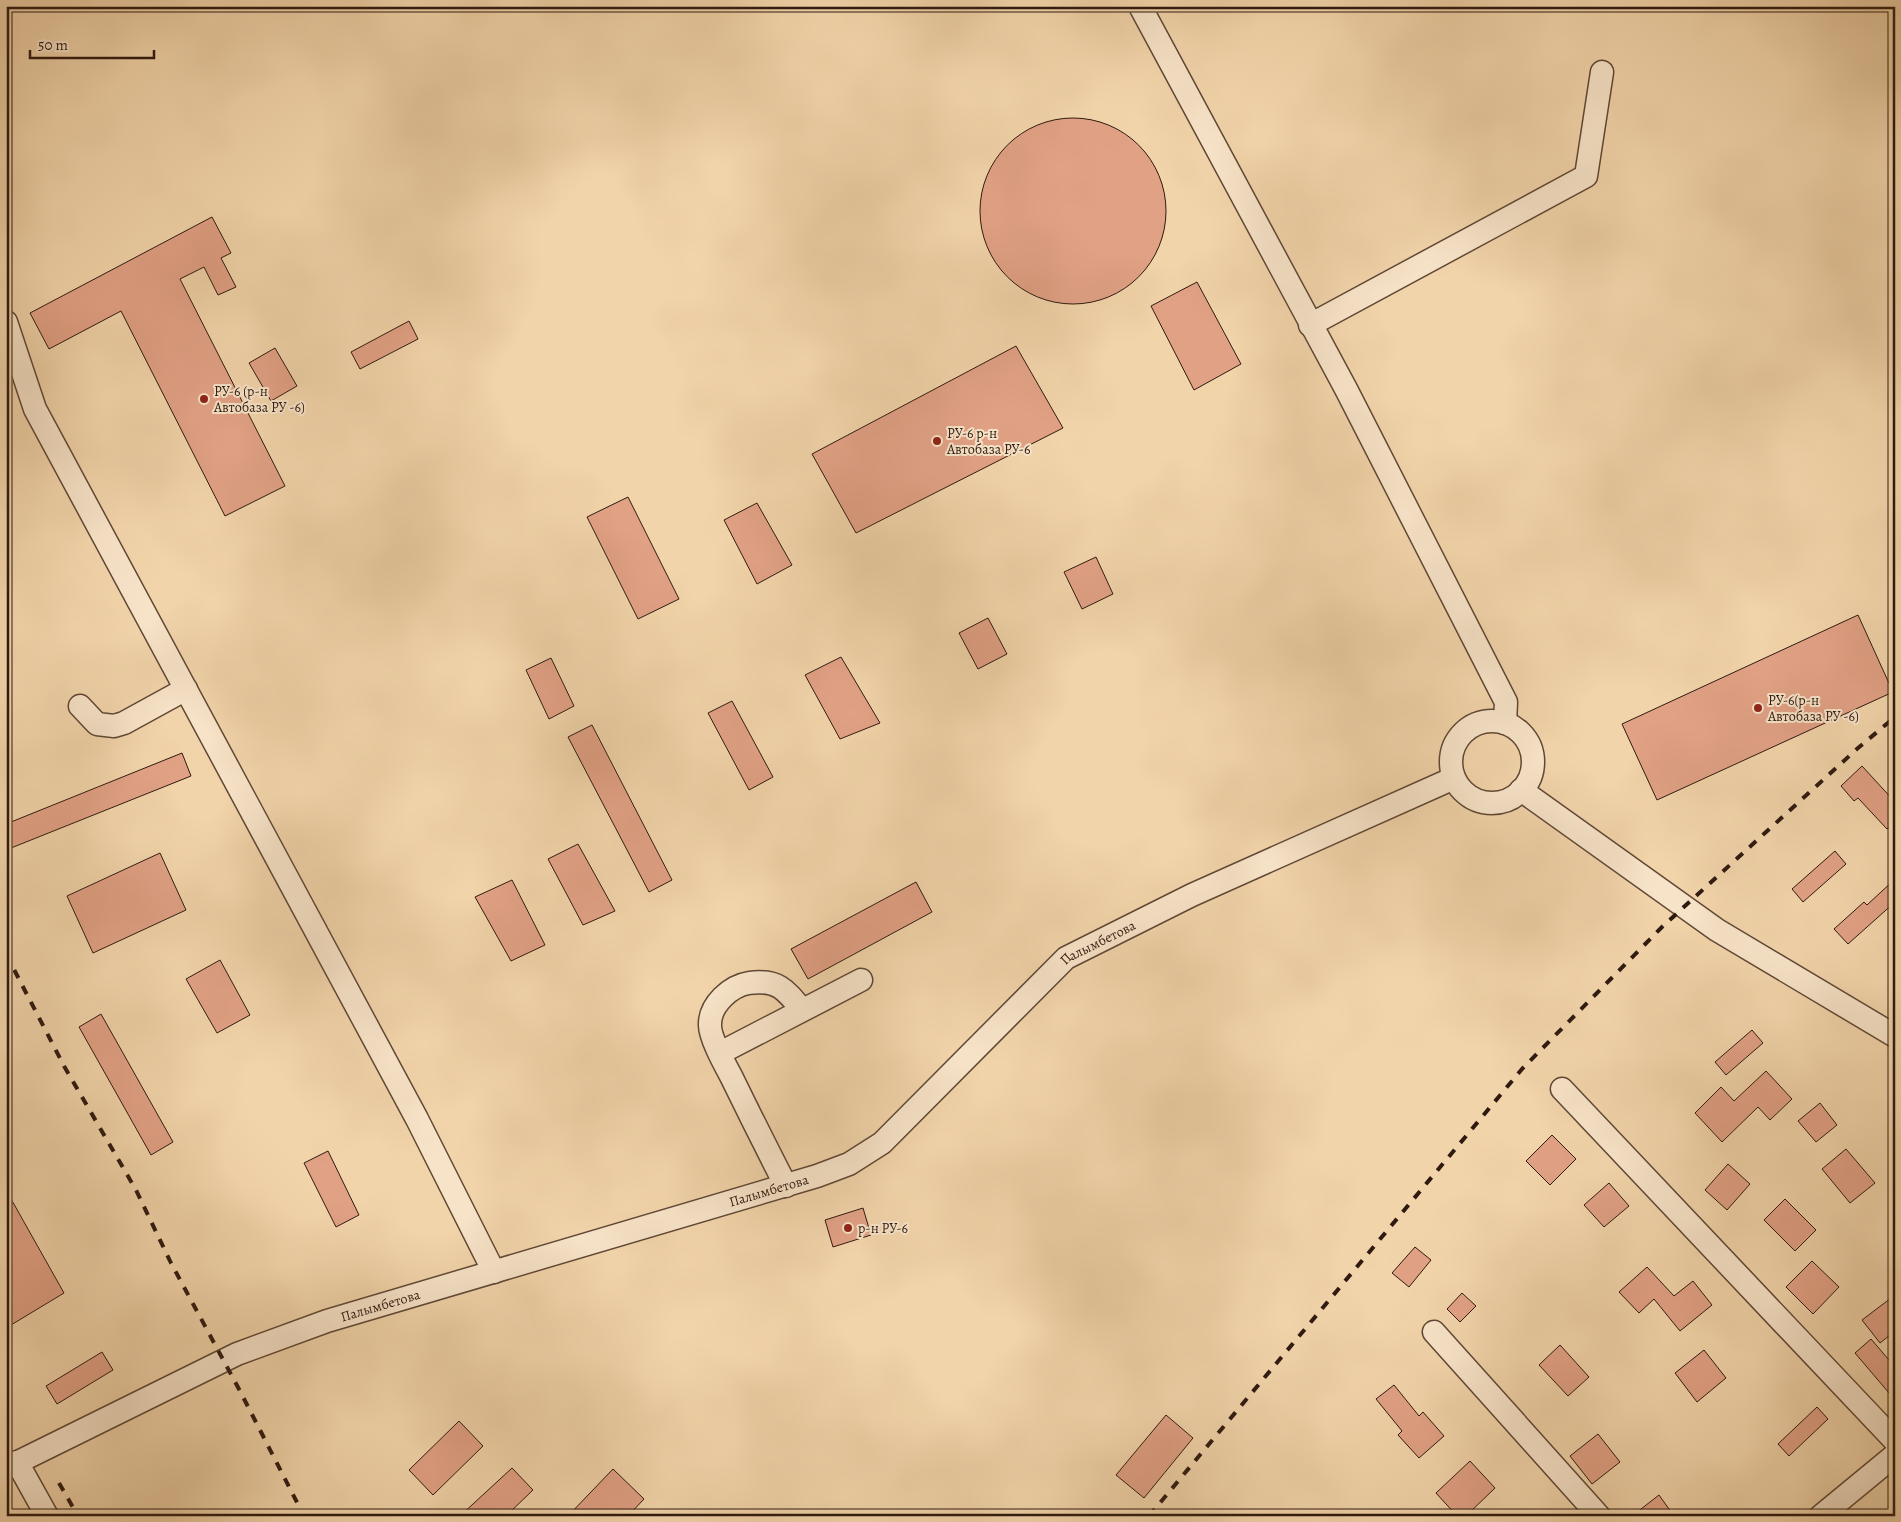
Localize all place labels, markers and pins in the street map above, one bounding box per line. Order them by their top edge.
place label: РУ-6 (р-н Автобаза РУ -6) [213,382,305,417]
marker: РУ-6 (р-н Автобаза РУ -6) [198,393,210,405]
place label: РУ-6 р-н Автобаза РУ-6 [946,424,1030,459]
marker: РУ-6 р-н Автобаза РУ-6 [931,435,943,447]
place label: РУ-6(р-н Автобаза РУ -6) [1767,691,1859,726]
marker: РУ-6(р-н Автобаза РУ -6) [1752,702,1764,714]
place label: р-н РУ-6 [858,1219,908,1238]
marker: р-н РУ-6 [842,1222,854,1234]

